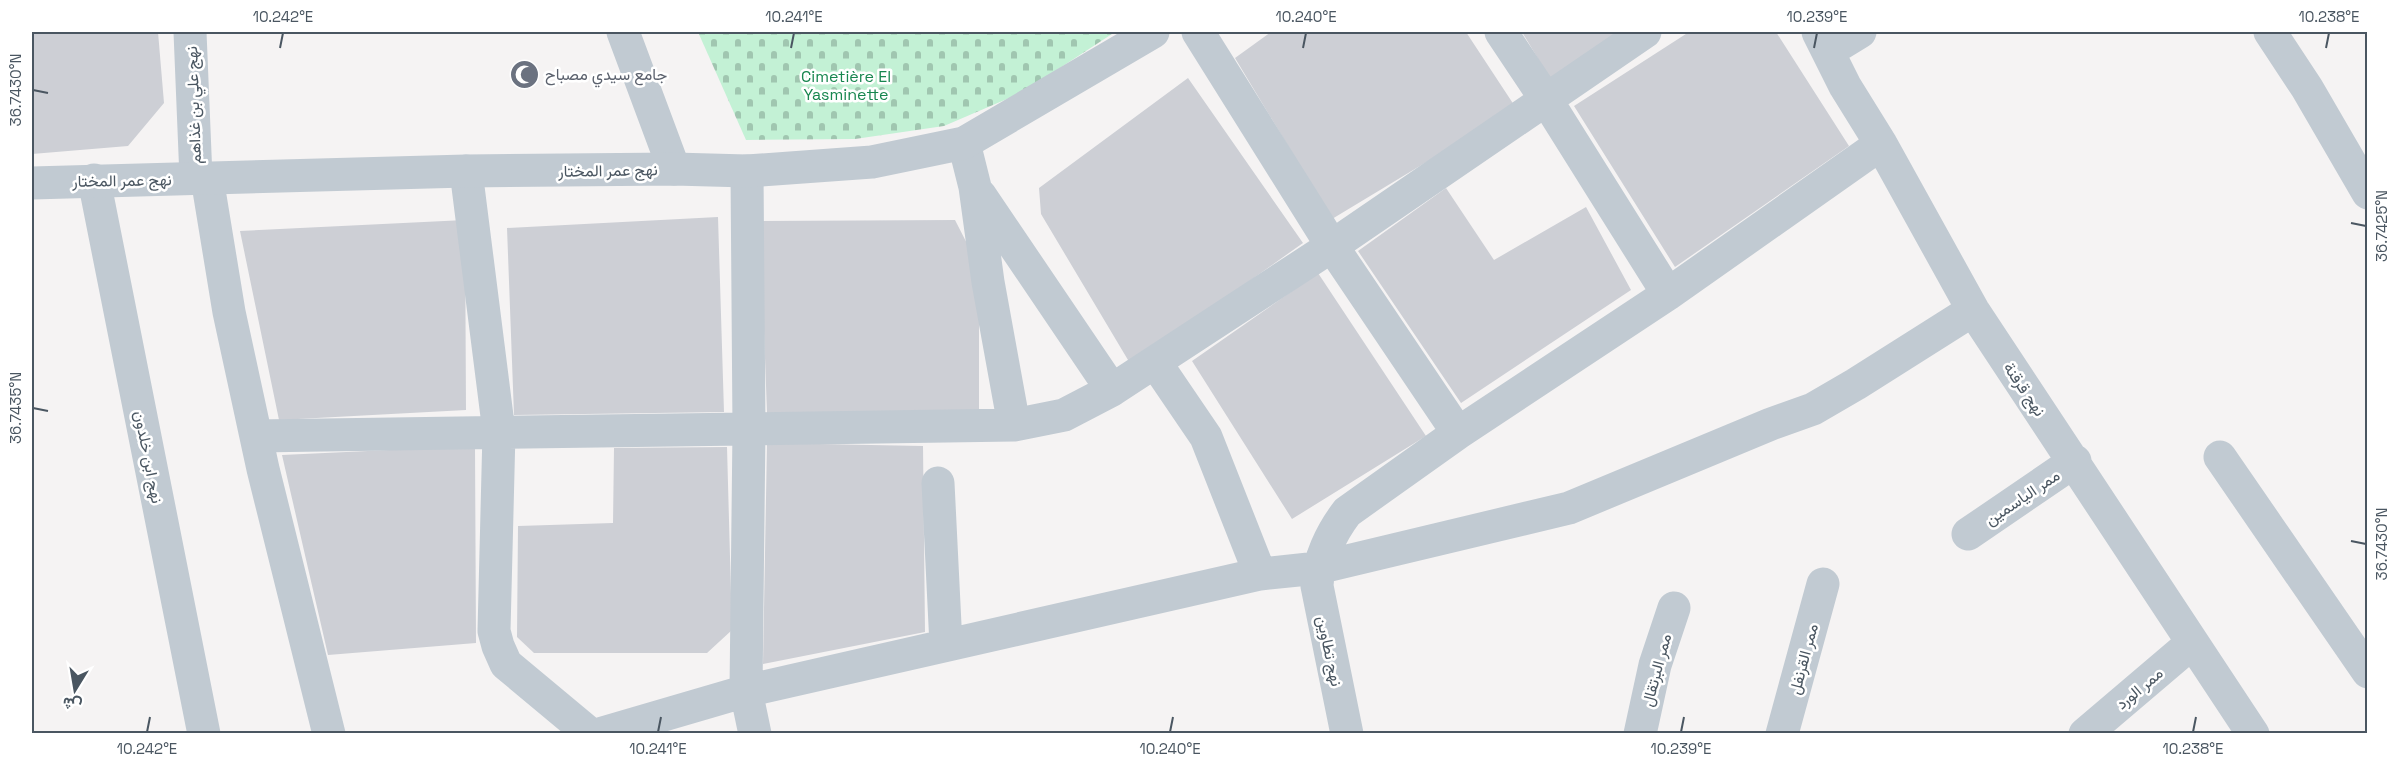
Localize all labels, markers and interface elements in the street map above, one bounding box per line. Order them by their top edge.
text: 10.242°E [253,7,313,26]
text: 10.241°E [765,7,823,26]
text: 10.240°E [1275,7,1337,26]
text: 10.239°E [1787,7,1847,26]
text: 10.238°E [2298,7,2360,26]
street label: نهج علي بن غذاهم [181,46,209,164]
text: 36.7430°N [6,54,25,126]
mosque icon: جامع سيدي مصباح [508,58,540,90]
place label: جامع سيدي مصباح [545,64,667,88]
park label: Cimetière El Yasminette [801,66,891,105]
street label: نهج عمر المختار [557,159,658,183]
street label: نهج عمر المختار [71,169,172,193]
text: 36.7425°N [2372,190,2391,262]
street label: نهج قرقنة [1998,358,2050,421]
text: 36.7435°N [6,372,25,444]
street label: نهج ابن خلدون [128,409,168,505]
street label: ممر الياسمين [1981,465,2064,530]
text: 36.7430°N [2372,508,2391,580]
street label: نهج تطاوين [1311,614,1347,689]
street label: ممر القرنفل [1784,621,1823,697]
street label: ممر البرتقال [1637,631,1676,709]
north arrow [45,660,105,720]
street label: ممر الورد [2111,663,2167,714]
text: ش [61,692,84,716]
text: 10.242°E [117,739,177,758]
text: 10.241°E [629,739,687,758]
text: 10.240°E [1139,739,1201,758]
text: 10.239°E [1651,739,1711,758]
text: 10.238°E [2162,739,2224,758]

